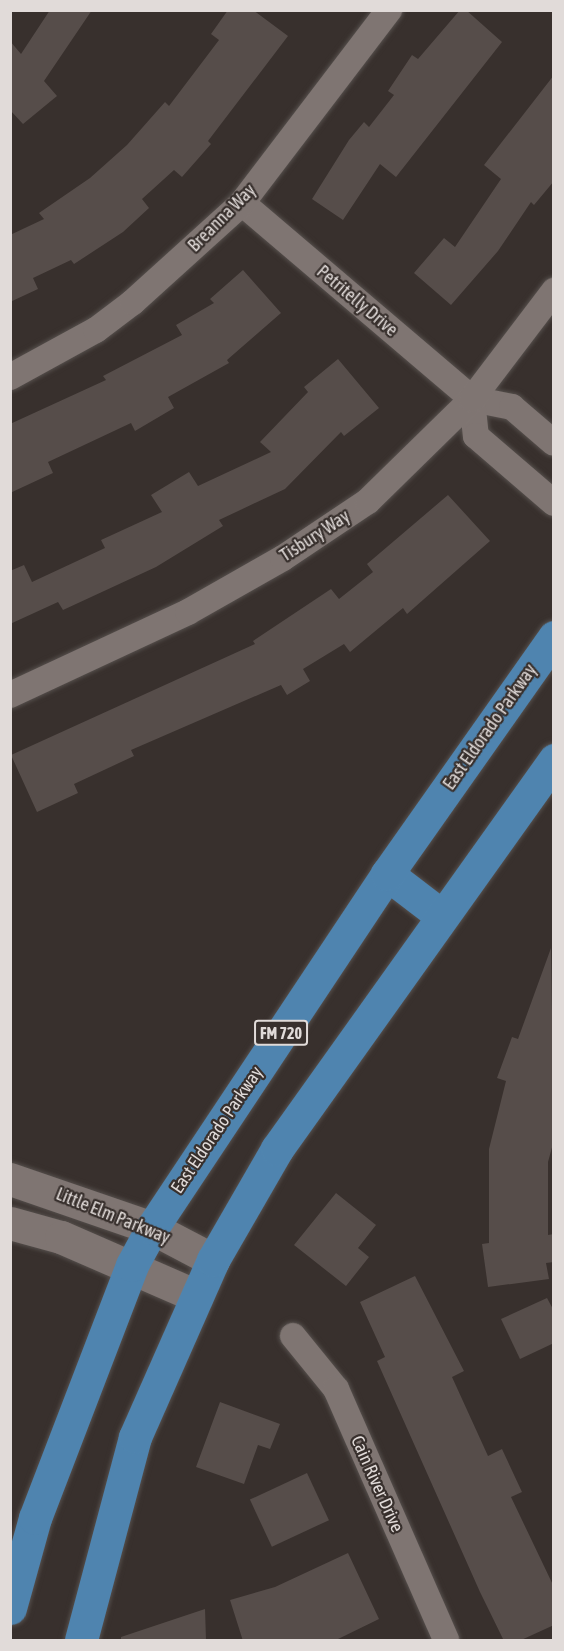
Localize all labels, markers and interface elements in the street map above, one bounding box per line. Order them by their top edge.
street label: Breanna Way [184,180,260,256]
street label: Petritelly Drive [312,261,402,341]
street label: Tisbury Way [276,505,354,567]
street label: East Eldorado Parkway [439,660,541,794]
road number: FM 720 [254,1020,308,1046]
street label: East Eldorado Parkway [167,1062,267,1198]
street label: Little Elm Parkway [53,1183,173,1249]
street label: Cain River Drive [346,1433,408,1535]

